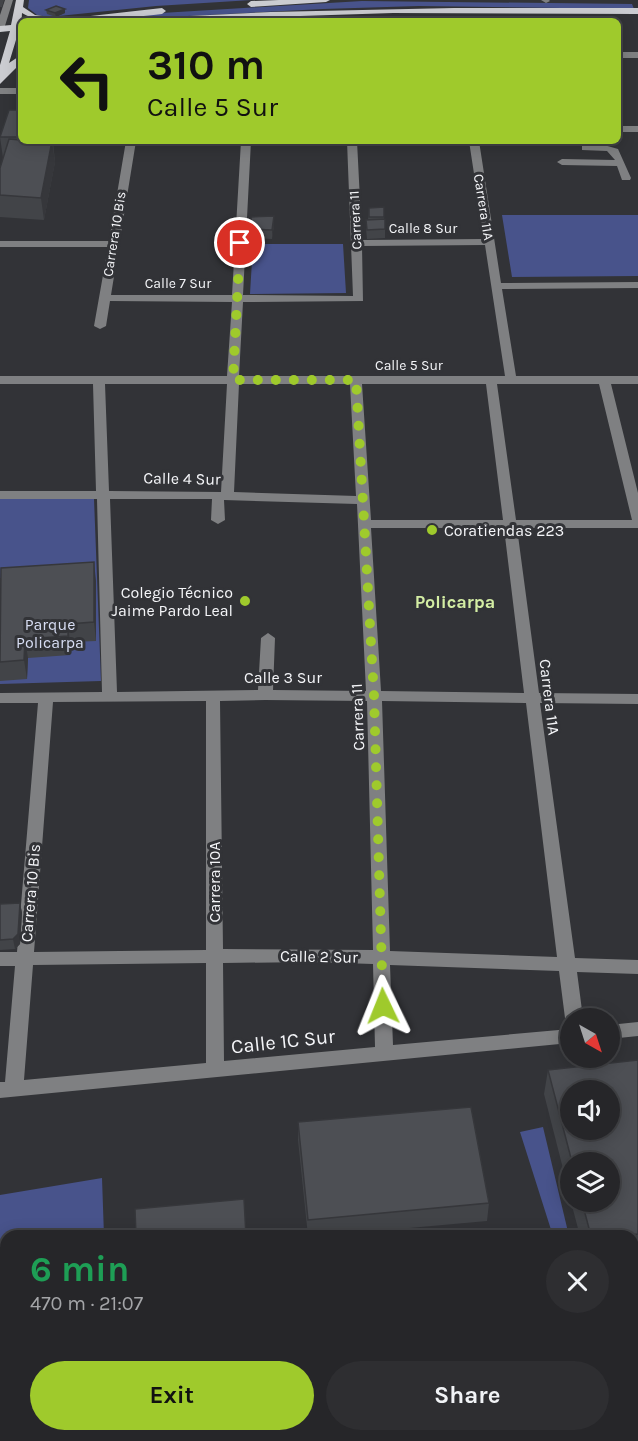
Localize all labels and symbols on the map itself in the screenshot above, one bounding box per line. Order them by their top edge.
street label: Carrera 11A [470,173,497,241]
street label: Carrera 10 Bis [99,190,130,278]
street label: Carrera 11 [345,190,366,250]
pin [214,217,265,268]
street label: Calle 8 Sur [389,220,458,237]
street label: Calle 7 Sur [145,275,212,292]
street label: Calle 5 Sur [375,357,444,374]
street label: Calle 4 Sur [143,468,221,489]
place label: Coratiendas 223 [444,521,564,540]
marker: Coratiendas 223 [425,523,439,537]
place label: Colegio Técnico Jaime Pardo Leal [112,583,233,620]
district label: Policarpa [415,591,495,613]
marker: Colegio Técnico Jaime Pardo Leal [238,594,252,608]
park label: Parque Policarpa [16,615,84,652]
street label: Carrera 11A [535,658,564,736]
street label: Calle 3 Sur [244,668,322,687]
street label: Carrera 11 [347,683,368,751]
street label: Carrera 10A [205,842,224,922]
street label: Carrera 10 Bis [17,843,44,943]
street label: Calle 2 Sur [280,946,358,967]
position arrow [351,974,415,1038]
north arrow [560,1008,620,1068]
street label: Calle 1C Sur [230,1025,337,1058]

